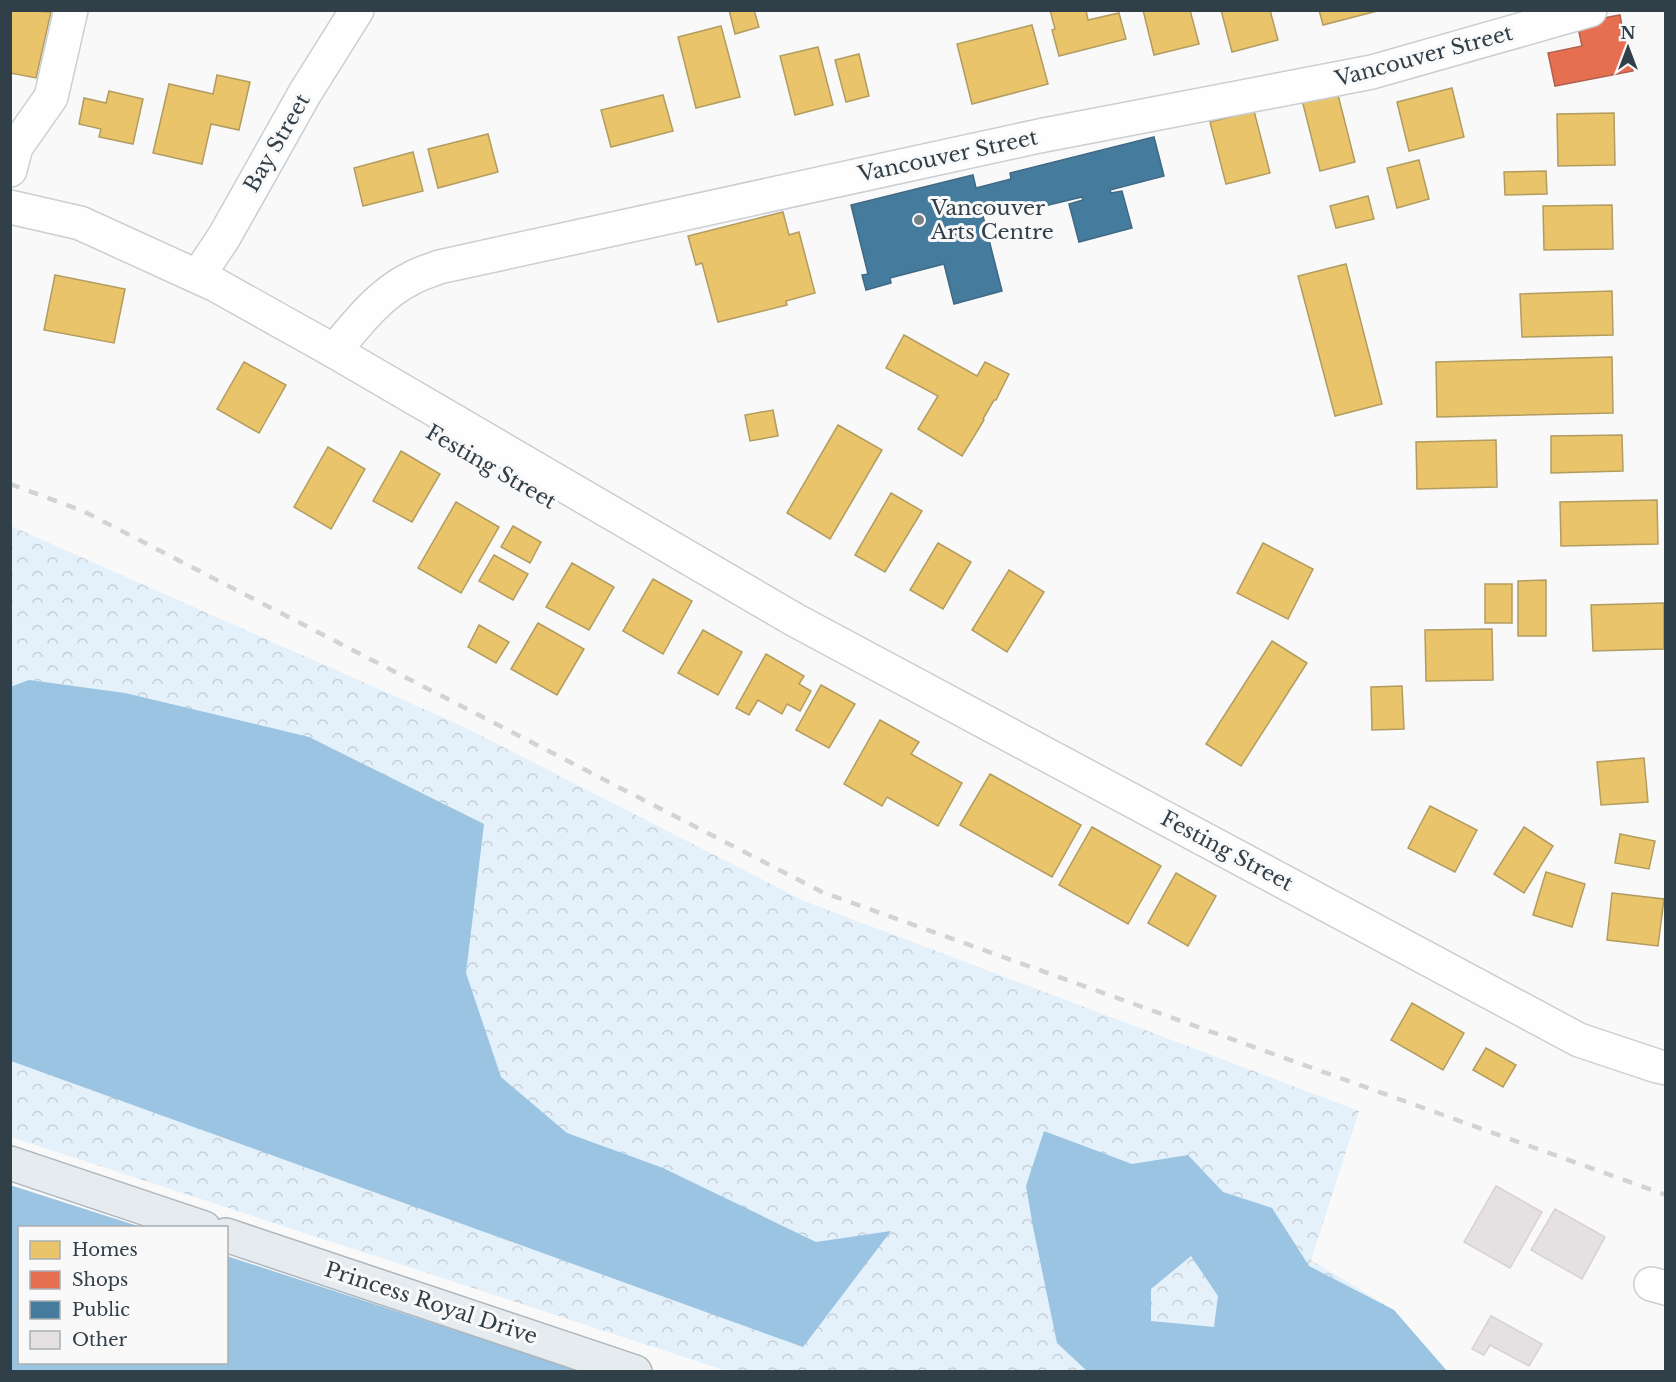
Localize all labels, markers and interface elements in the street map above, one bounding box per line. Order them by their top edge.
north arrow [1598,18,1658,78]
street label: Vancouver Street [1331,20,1516,92]
text: N [1620,23,1636,43]
street label: Bay Street [238,89,316,197]
street label: Vancouver Street [855,124,1040,188]
place label: Vancouver Arts Centre [930,195,1054,245]
marker: Vancouver Arts Centre [912,213,926,227]
street label: Festing Street [421,419,561,515]
street label: Festing Street [1156,805,1298,897]
legend [18,1226,228,1364]
text: Homes [72,1239,138,1261]
street label: Princess Royal Drive [321,1256,541,1350]
text: Shops [72,1269,128,1291]
text: Public [72,1299,130,1321]
text: Other [72,1329,128,1351]

